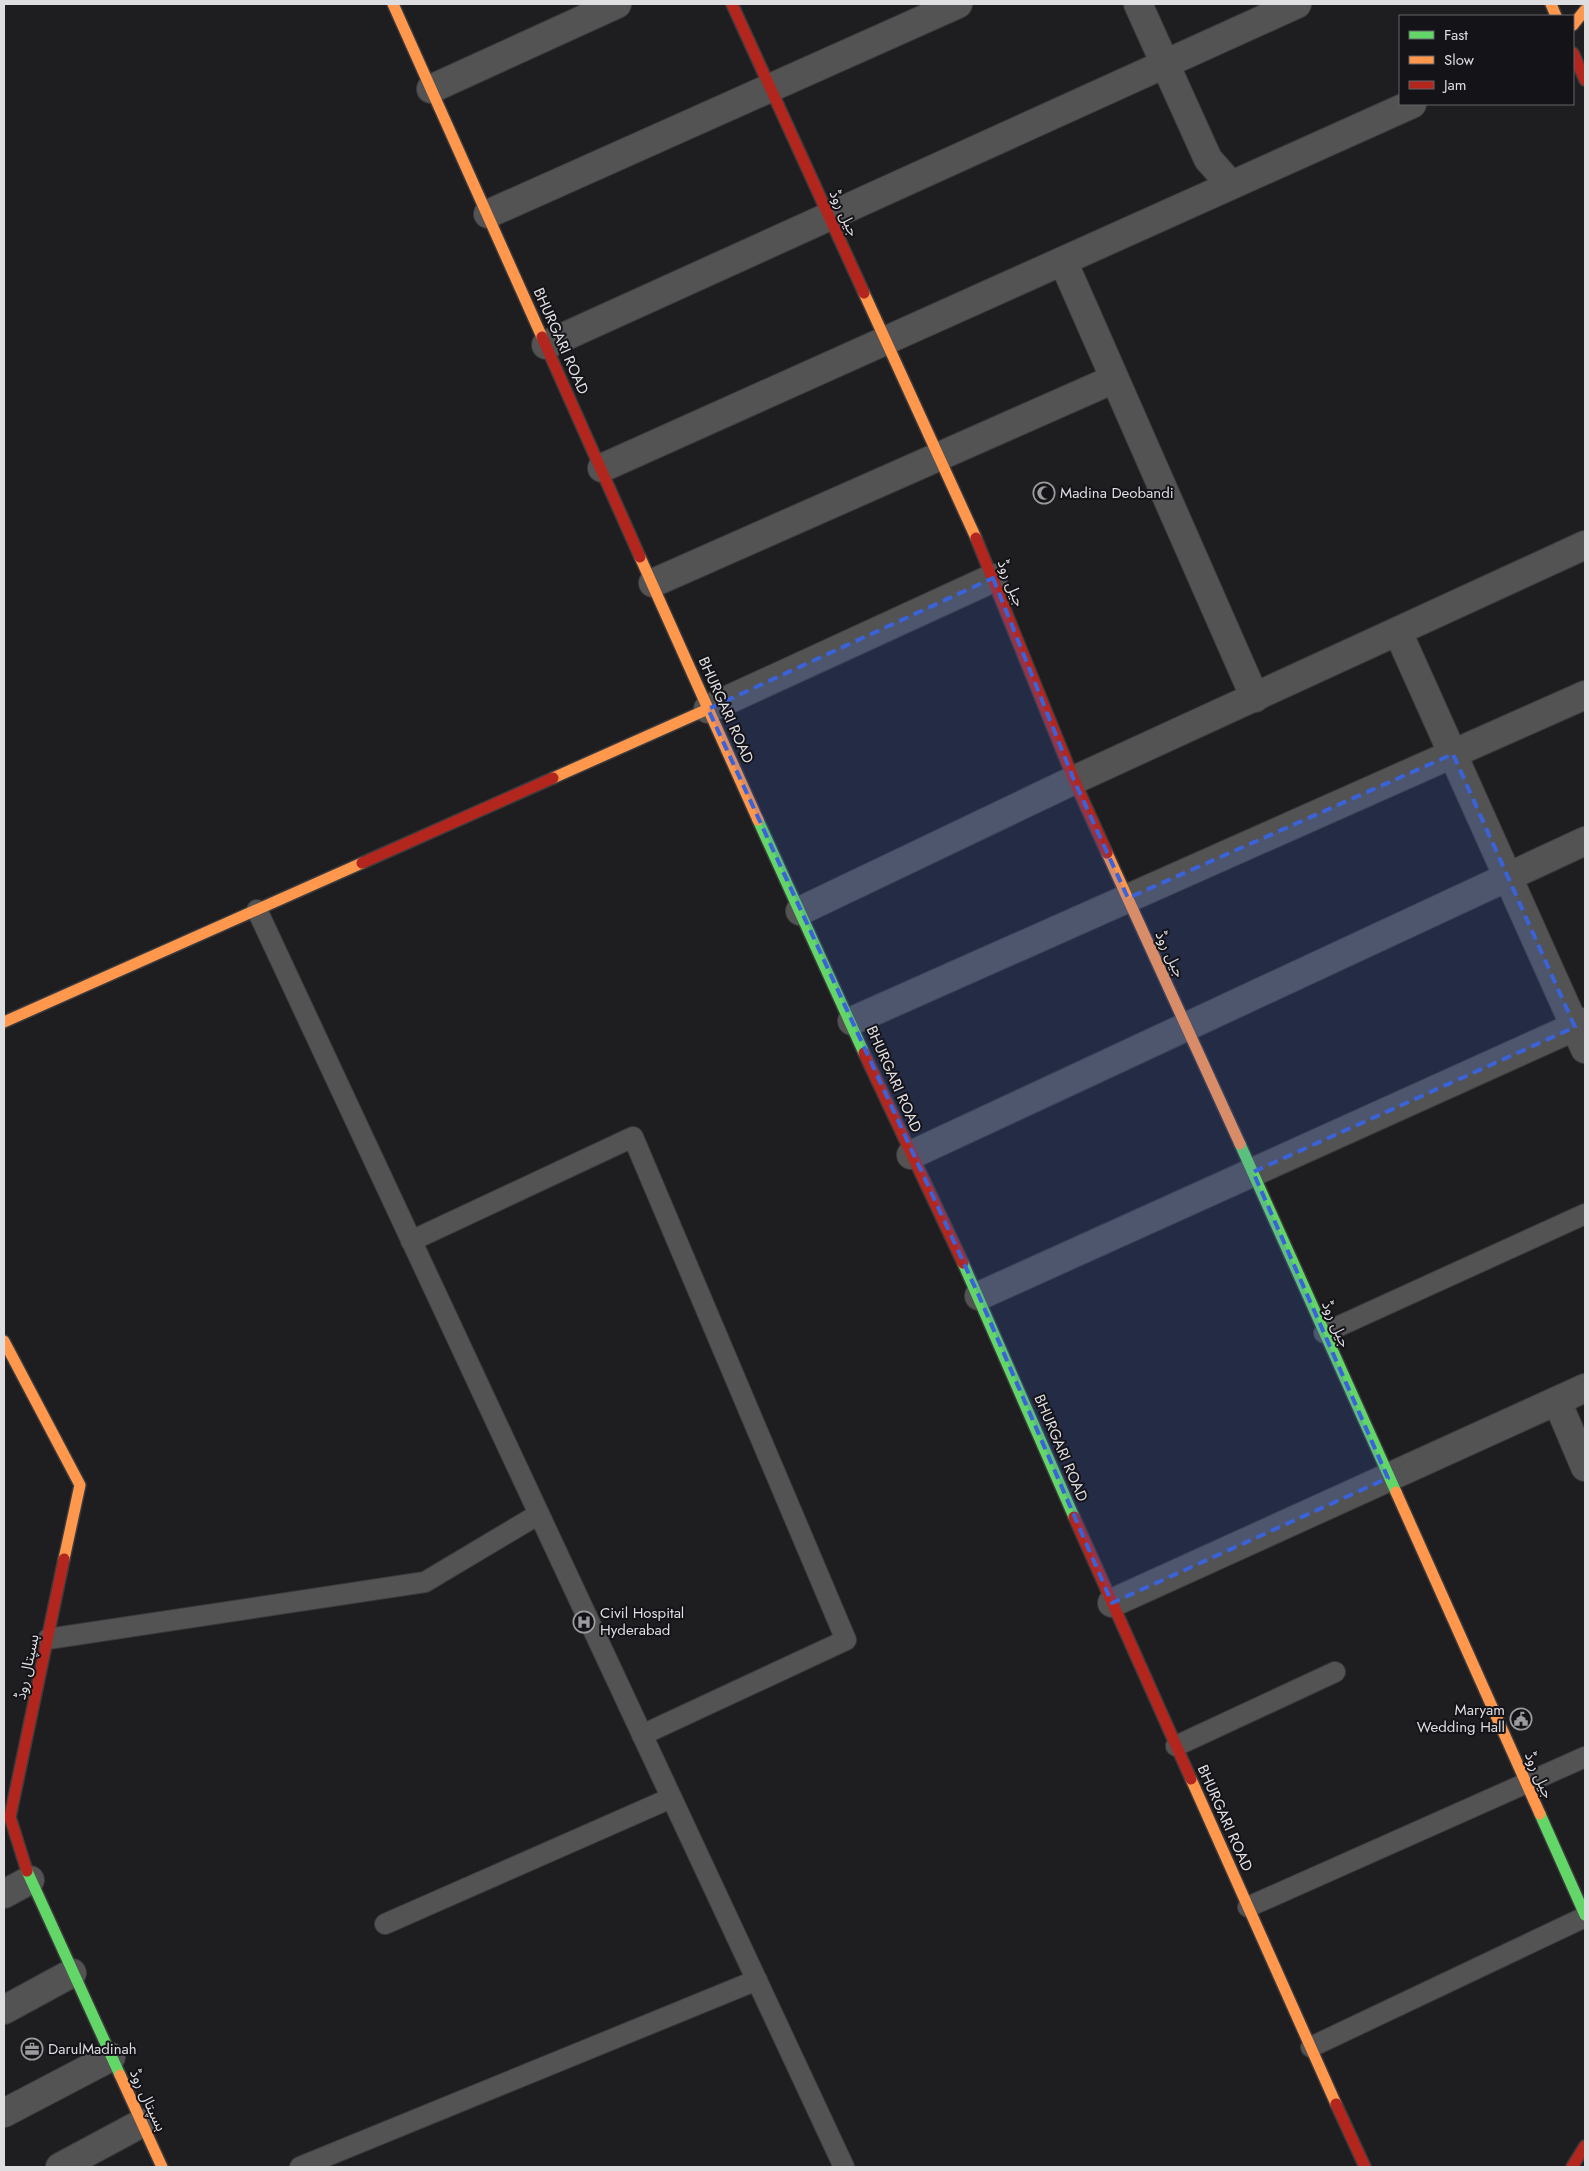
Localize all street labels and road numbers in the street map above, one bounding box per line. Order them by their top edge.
street label: جیل روڈ [824,186,864,240]
street label: BHURGARI ROAD [528,284,594,398]
street label: جیل روڈ [992,556,1030,610]
street label: BHURGARI ROAD [693,653,759,767]
street label: جیل روڈ [1150,927,1190,981]
street label: BHURGARI ROAD [861,1022,927,1136]
street label: جیل روڈ [1316,1297,1356,1351]
street label: BHURGARI ROAD [1029,1391,1093,1505]
street label: ہسپتال روڈ [9,1632,45,1702]
street label: جیل روڈ [1519,1748,1559,1802]
street label: BHURGARI ROAD [1192,1761,1258,1875]
street label: ہسپتال روڈ [124,2065,172,2135]

